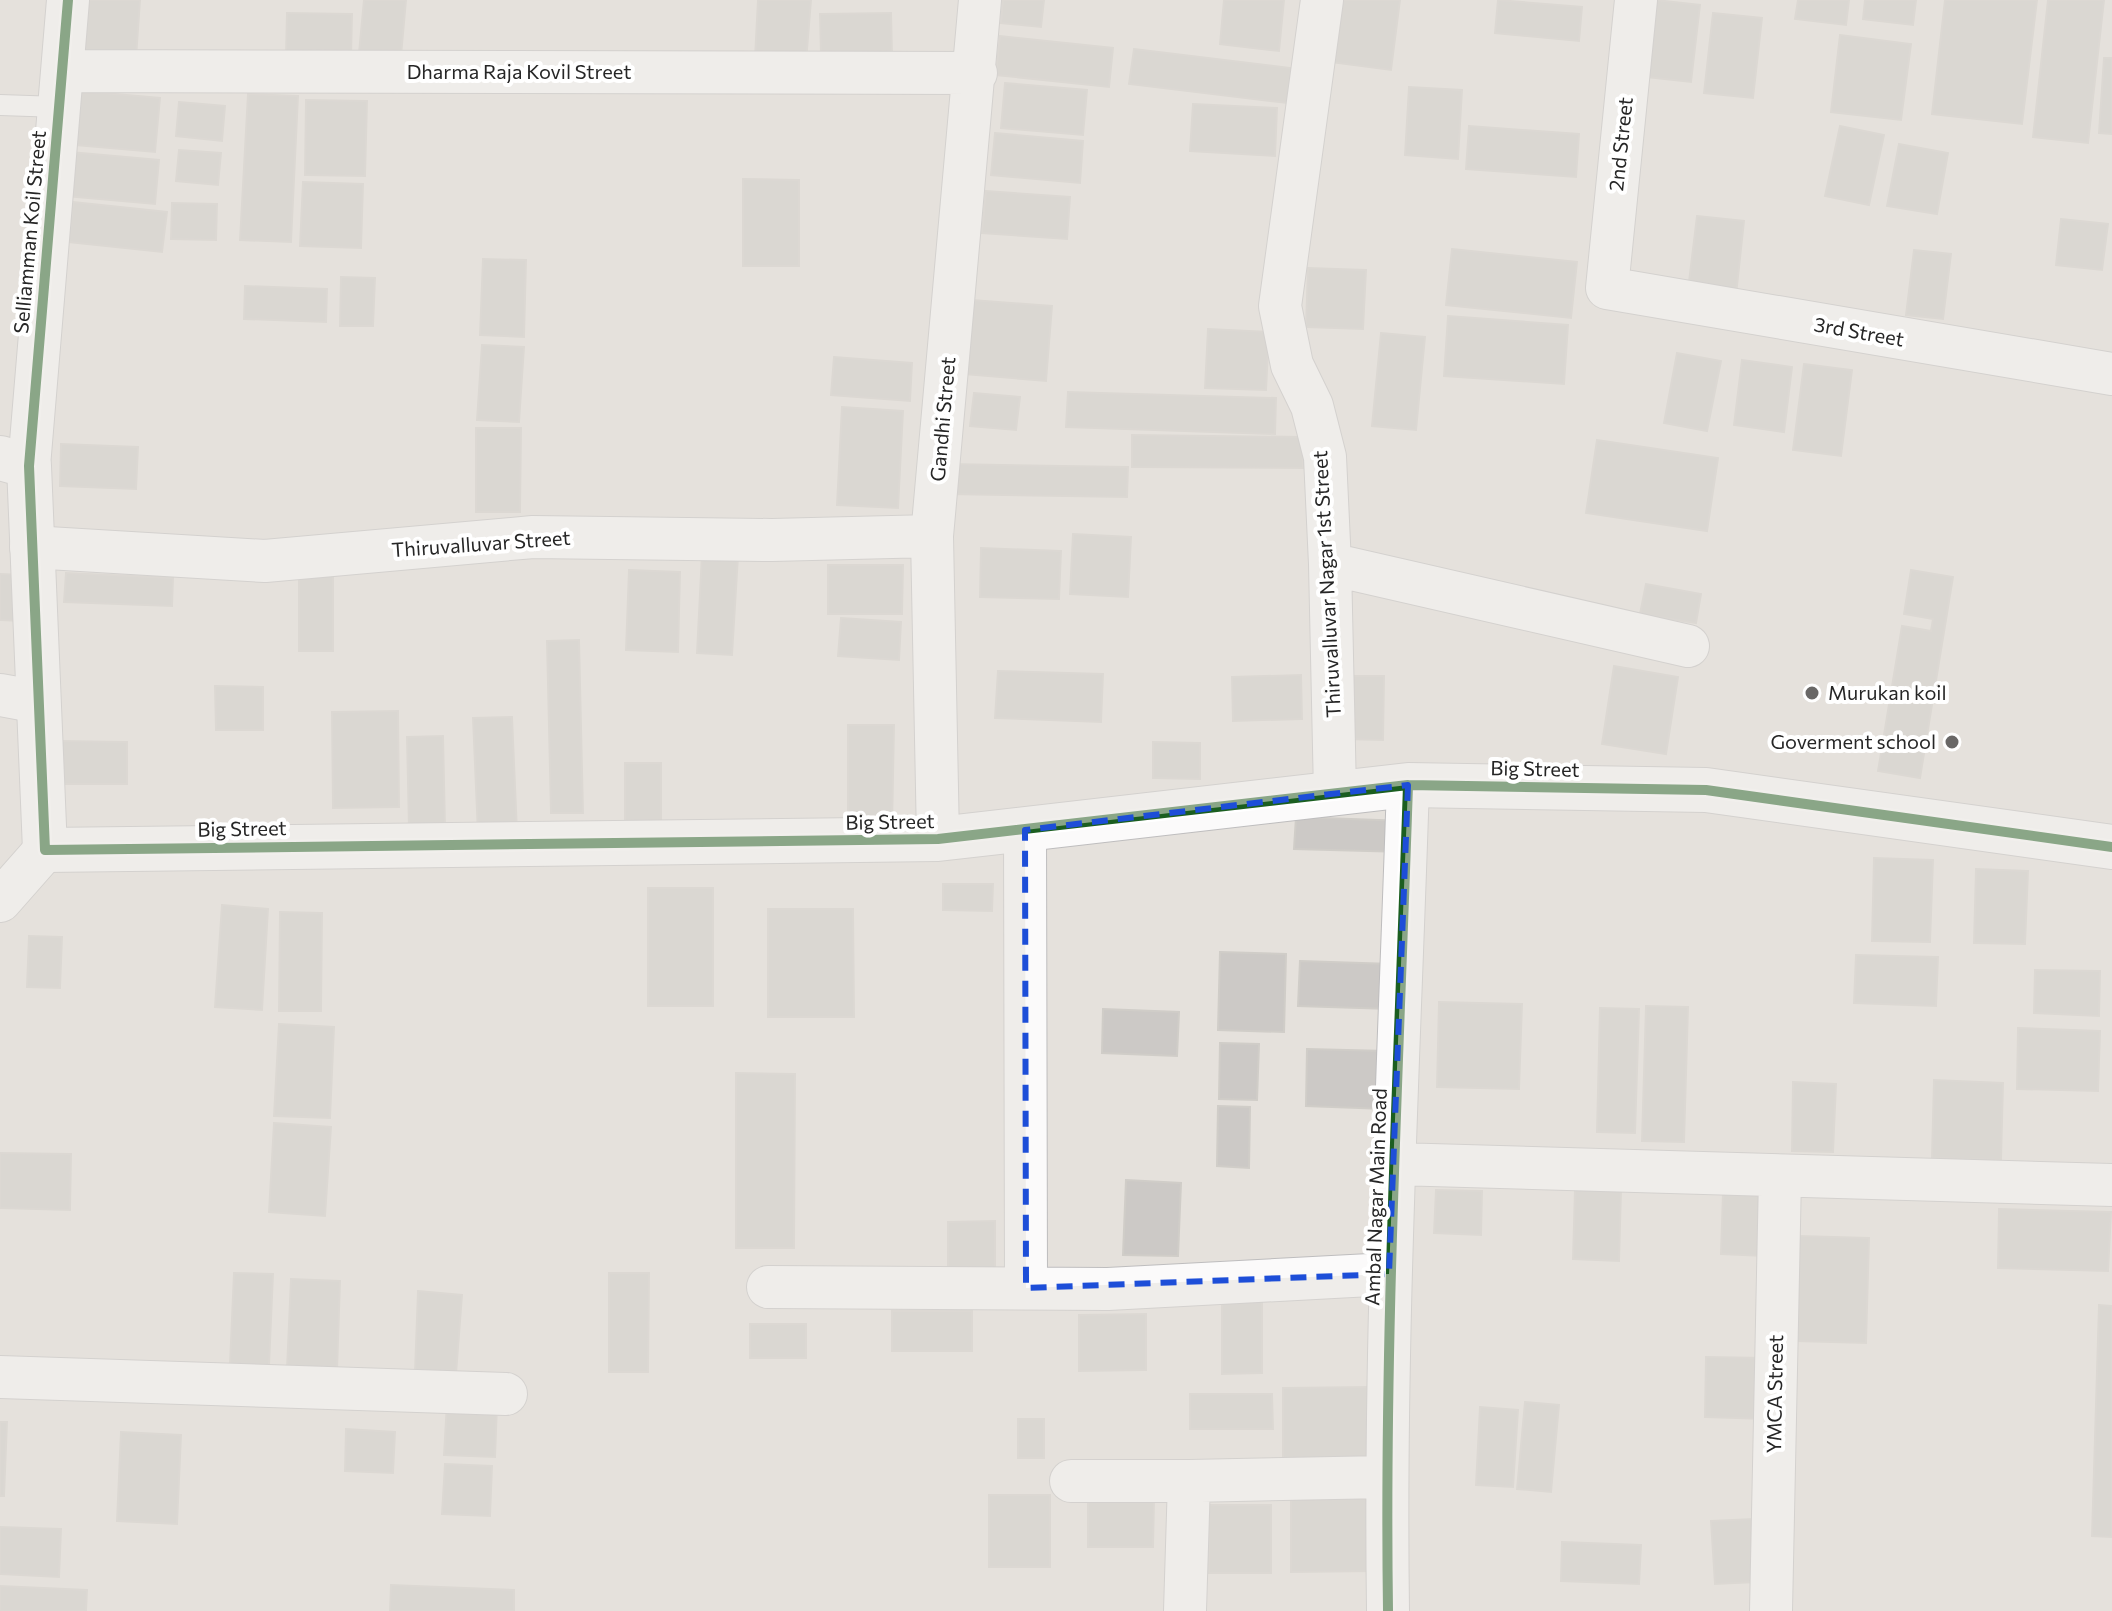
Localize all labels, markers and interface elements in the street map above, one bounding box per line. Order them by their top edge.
street label: Dharma Raja Kovil Street [407,59,631,83]
street label: 2nd Street [1603,96,1637,192]
street label: Selliamman Koil Street [8,129,50,335]
street label: 3rd Street [1812,311,1906,351]
street label: Gandhi Street [925,356,959,482]
street label: Thiruvalluvar Nagar 1st Street [1307,450,1345,718]
street label: Thiruvalluvar Street [391,525,571,561]
place label: Murukan koil [1828,680,1947,704]
marker: Murukan koil [1803,684,1821,702]
place label: Goverment school [1770,729,1936,753]
marker: Goverment school [1943,733,1961,751]
street label: Big Street [1490,755,1580,781]
street label: Big Street [845,808,935,834]
street label: Big Street [197,815,287,841]
street label: Ambal Nagar Main Road [1359,1088,1391,1306]
street label: YMCA Street [1761,1334,1787,1453]

